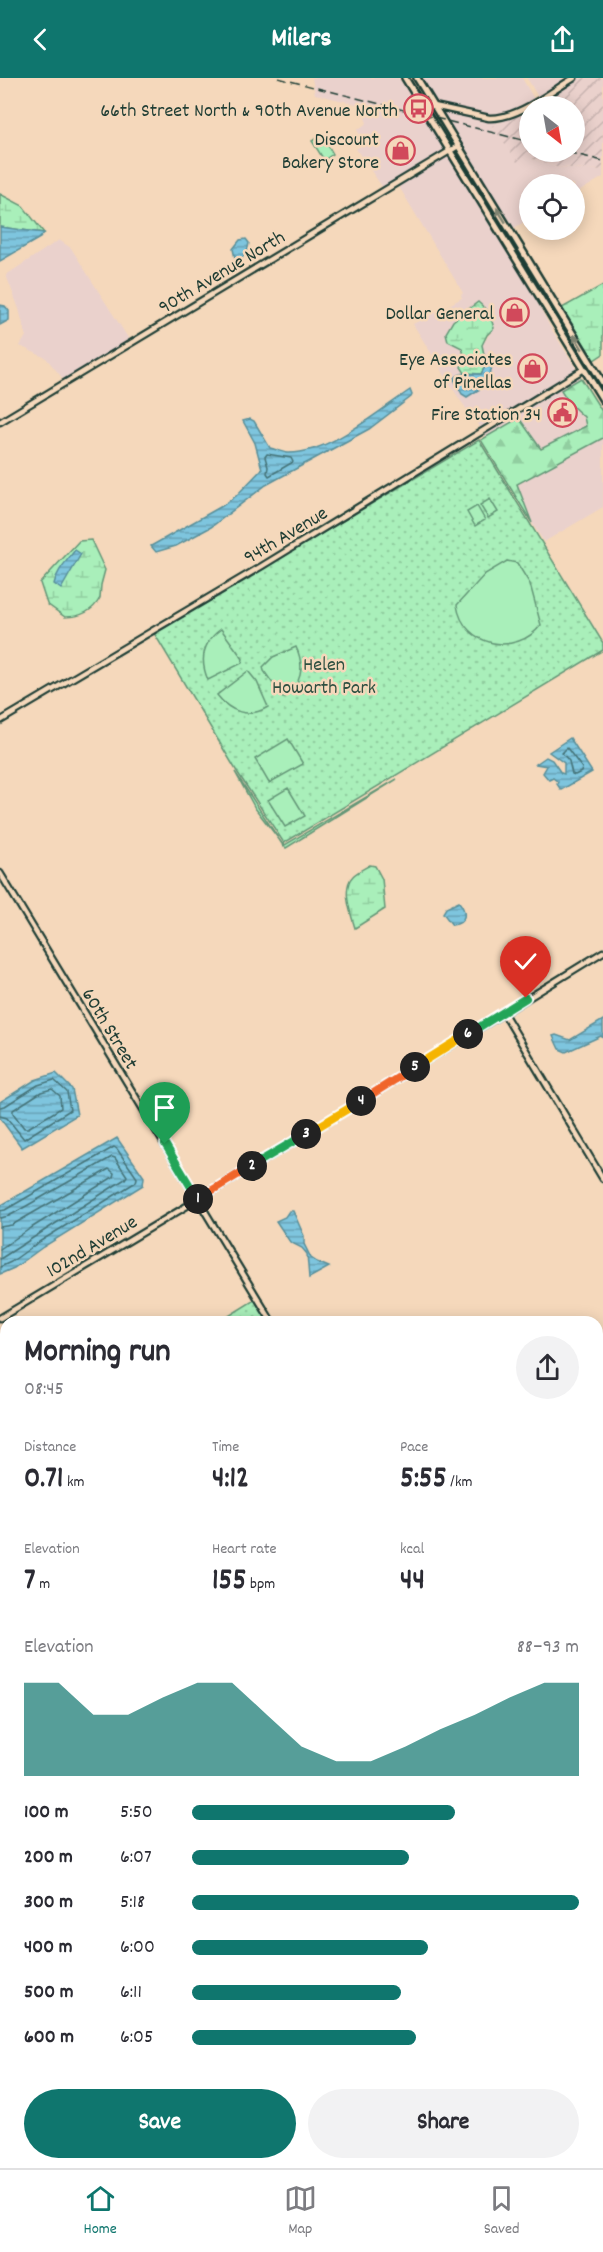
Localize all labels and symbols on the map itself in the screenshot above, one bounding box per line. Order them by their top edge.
bus stop icon: 66th Street North & 90th Avenue North [403,93,435,125]
north arrow [519,96,585,162]
place label: 66th Street North & 90th Avenue North [100,98,398,126]
place label: Discount Bakery Store [282,127,379,178]
shop icon: Discount Bakery Store [384,134,416,166]
one-way arrow [495,207,506,223]
street label: 90th Avenue North [154,225,291,322]
shop icon: Dollar General [499,296,531,328]
place label: Dollar General [385,301,494,329]
one-way arrow [572,334,583,350]
place label: Eye Associates of Pinellas [399,347,512,398]
shop icon: Eye Associates of Pinellas [517,353,549,385]
public building icon: Fire Station 34 [546,397,578,429]
place label: Fire Station 34 [431,402,541,430]
street label: 94th Avenue [239,500,334,573]
park label: Helen Howarth Park [272,652,376,703]
pin [500,936,551,998]
street label: 60th Street [73,984,144,1076]
pin: 6 [453,1019,483,1049]
pin: 5 [400,1052,430,1082]
pin [139,1082,190,1144]
pin: 4 [346,1086,376,1116]
pin: 3 [291,1119,321,1149]
pin: 2 [237,1151,267,1181]
pin: 1 [183,1184,213,1214]
street label: 102nd Avenue [42,1209,144,1286]

